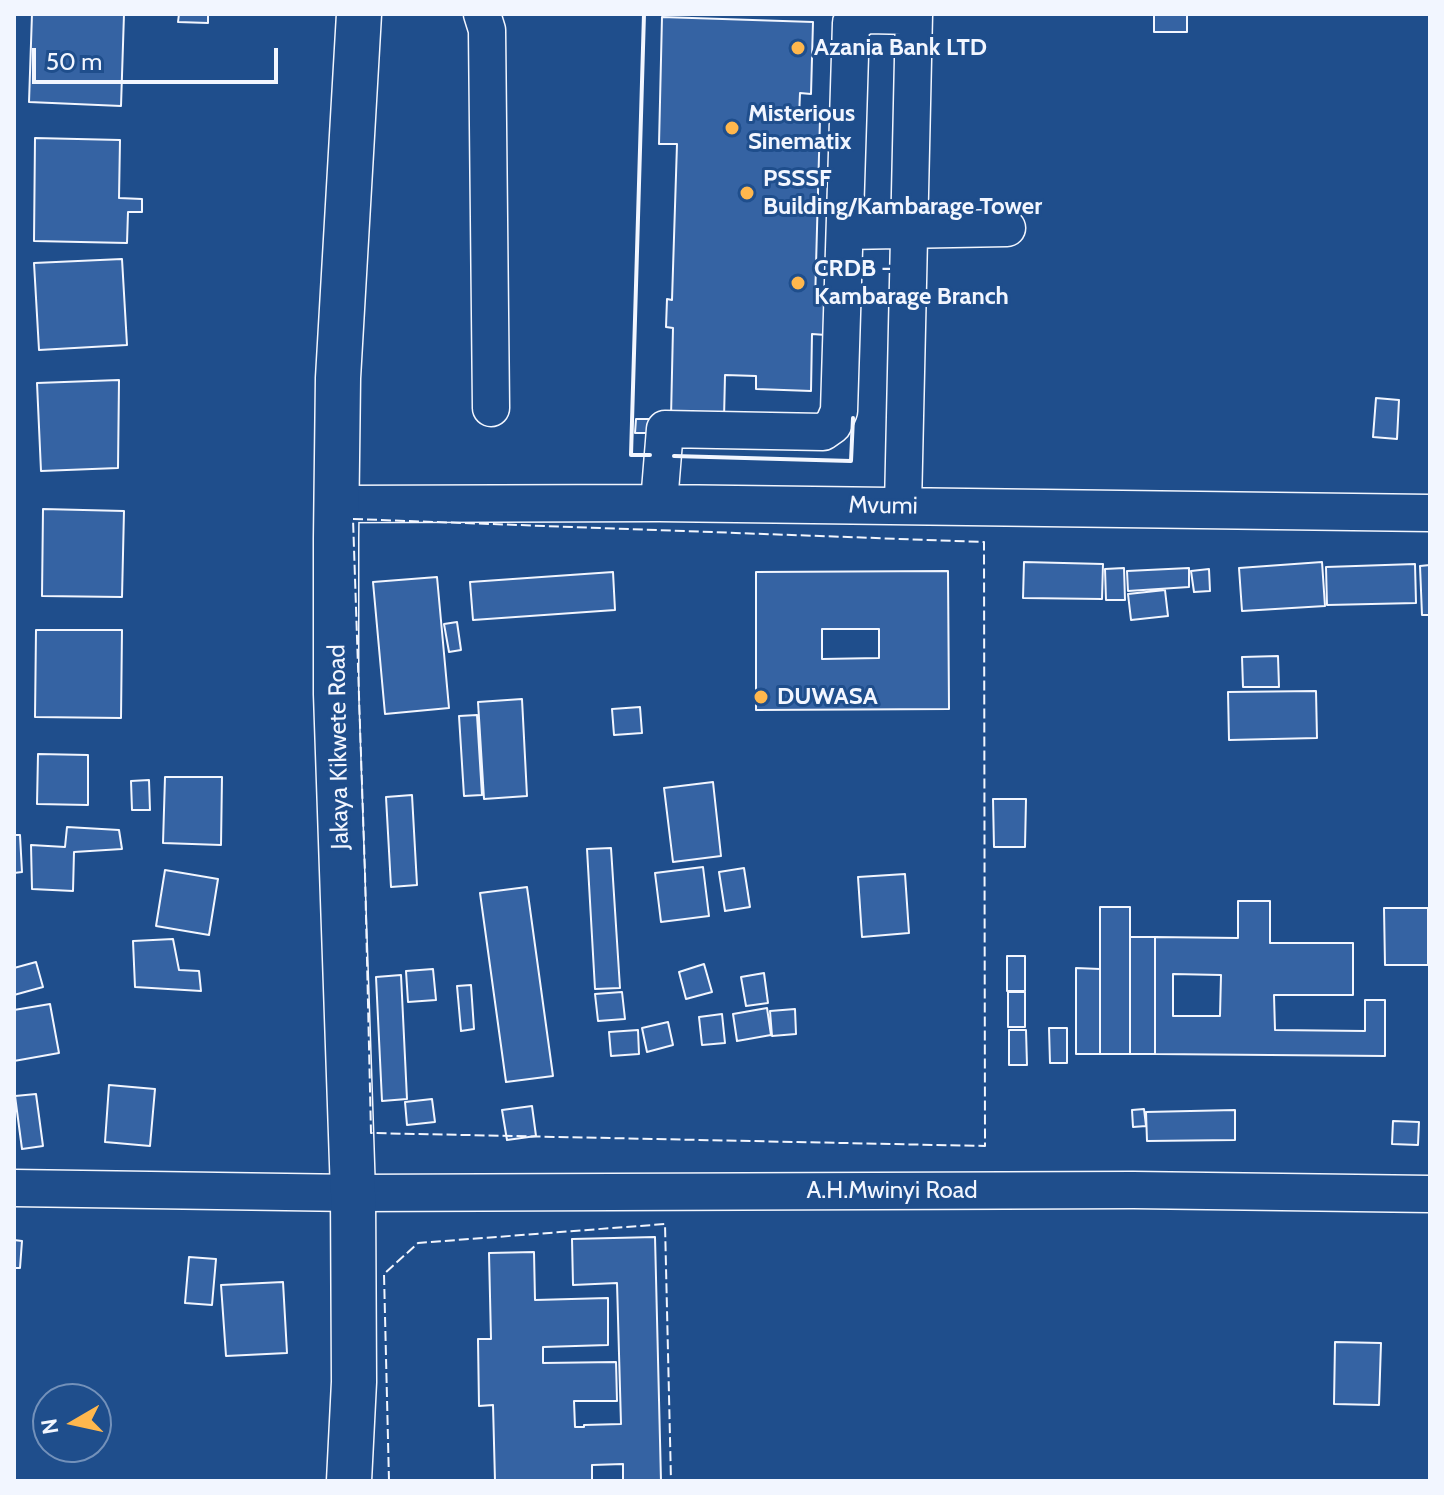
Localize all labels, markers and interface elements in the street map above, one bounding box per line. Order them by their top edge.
scale bar [36,32,282,82]
place label: Azania Bank LTD [814,34,987,62]
marker: Azania Bank LTD [789,39,807,57]
text: 50 m [46,47,102,76]
place label: Misterious Sinematix [748,100,855,156]
marker: Misterious Sinematix [723,119,741,137]
place label: PSSSF Building/Kambarage Tower [763,165,1042,221]
marker: PSSSF Building/Kambarage Tower [738,184,756,202]
place label: CRDB - Kambarage Branch [814,255,1009,311]
marker: CRDB - Kambarage Branch [789,274,807,292]
street label: Mvumi [848,491,918,521]
street label: Jakaya Kikwete Road [323,644,355,850]
place label: DUWASA [777,683,878,711]
marker: DUWASA [752,688,770,706]
street label: A.H.Mwinyi Road [807,1177,977,1205]
north arrow [32,1383,112,1463]
text: N [35,1417,64,1436]

